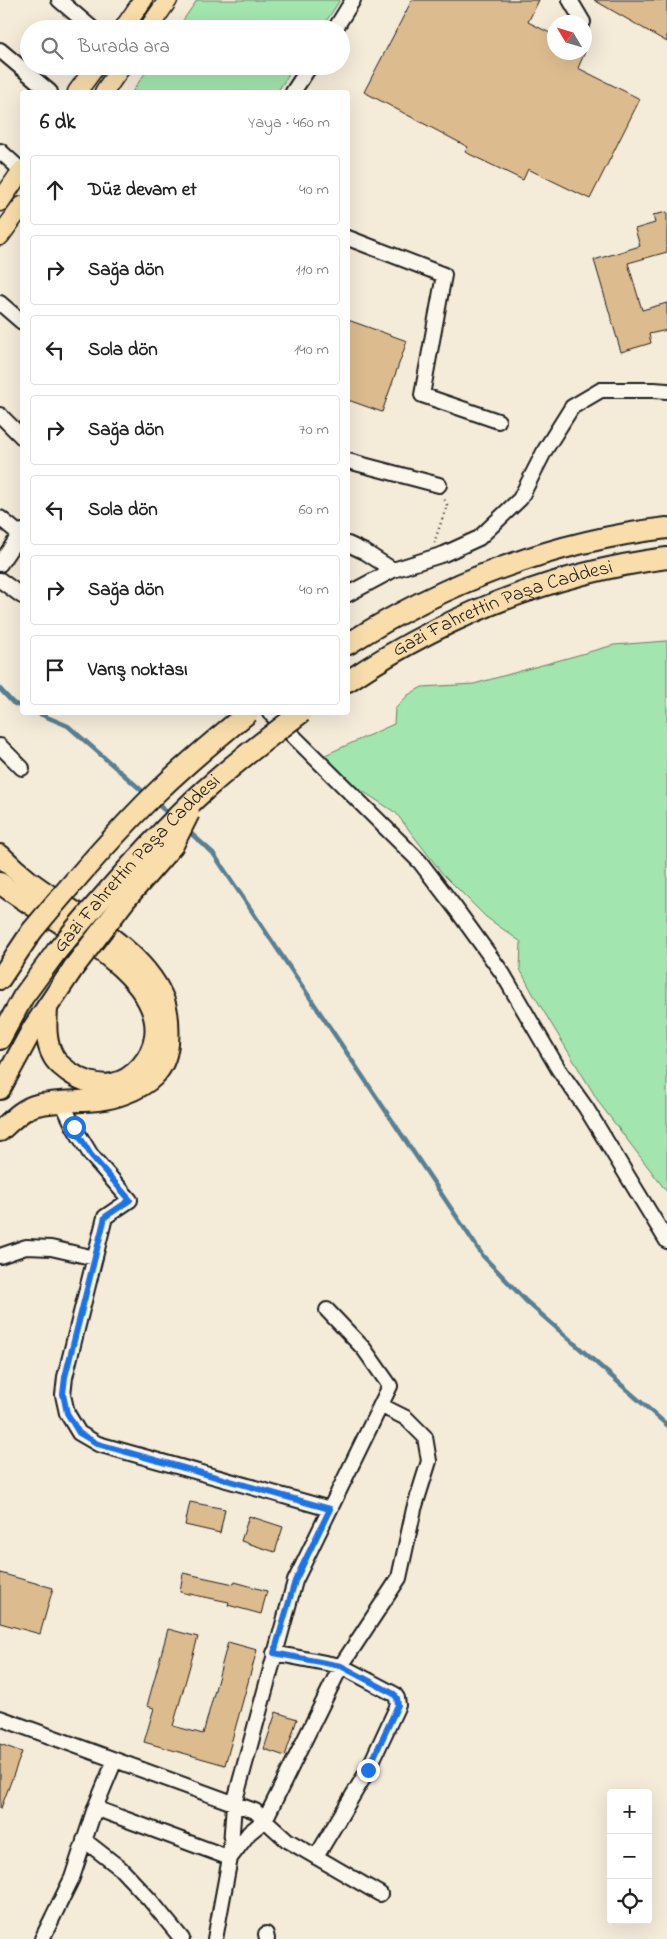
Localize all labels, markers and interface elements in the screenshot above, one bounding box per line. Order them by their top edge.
north arrow [547,15,592,60]
search box [20,20,350,75]
icon: search [38,34,66,62]
text: Burada ara [78,34,170,61]
text: 6 dk [40,108,76,138]
text: Yaya · 460 m [248,111,330,135]
icon: ahead [41,176,69,204]
text: Düz devam et [88,177,197,204]
text: 40 m [299,178,329,202]
icon: right [41,256,69,284]
text: Sağa dön [88,257,164,284]
text: 110 m [295,258,329,282]
icon: left [41,336,69,364]
text: Sola dön [88,337,158,364]
text: 140 m [294,338,329,362]
icon: right [41,416,69,444]
text: Sağa dön [88,417,164,444]
text: 70 m [299,418,329,442]
icon: left [41,496,69,524]
text: Sola dön [88,497,158,524]
text: 60 m [299,498,329,522]
street label: Gazi Fahrettin Paşa Caddesi [387,553,615,665]
icon: right [41,576,69,604]
text: Sağa dön [88,577,164,604]
text: 40 m [299,578,329,602]
icon: arrive [41,656,69,684]
text: Varış noktası [88,657,188,684]
street label: Gazi Fahrettin Paşa Caddesi [46,768,227,959]
route start [63,1116,86,1139]
route end [357,1759,380,1782]
map controls [607,1789,652,1924]
button: + [607,1789,652,1834]
button: − [607,1834,652,1879]
button: locate [607,1879,652,1924]

